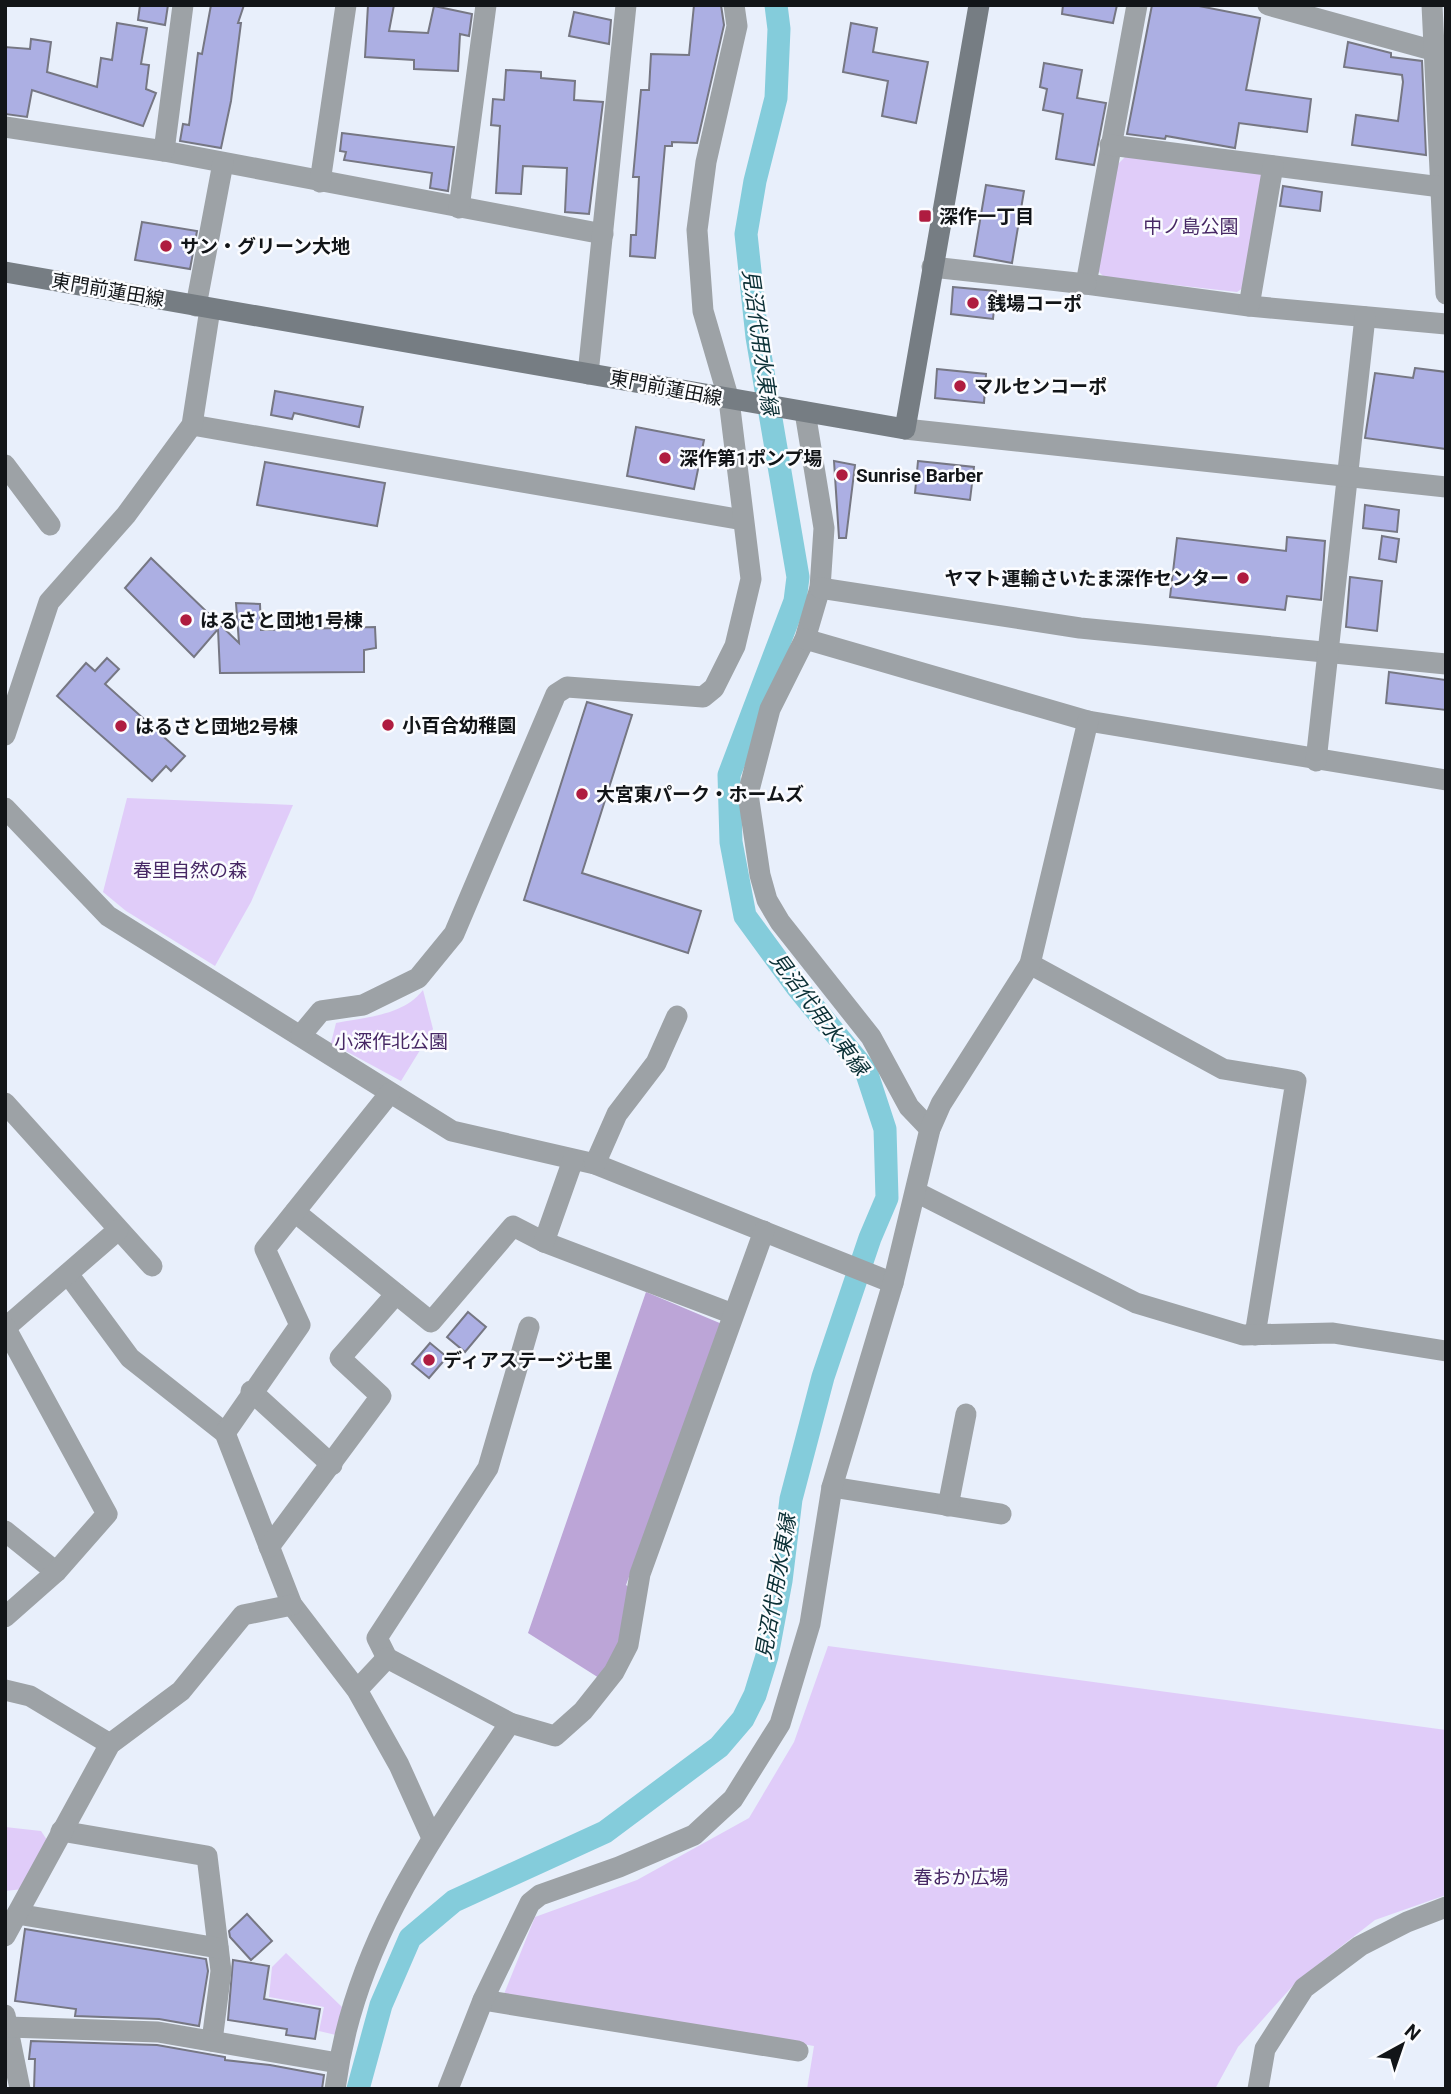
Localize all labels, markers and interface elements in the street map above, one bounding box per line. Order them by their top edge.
place label: 深作一丁目 [939,205,1034,228]
marker: 深作一丁目 [917,208,933,224]
park label: 中ノ島公園 [1143,215,1239,238]
place label: サン・グリーン大地 [180,235,350,258]
marker: サン・グリーン大地 [158,238,174,254]
water label: 見沼代用水東縁 [738,268,782,418]
street label: 東門前蓮田線 [50,269,166,311]
place label: 銭場コーポ [987,292,1082,315]
marker: 銭場コーポ [965,295,981,311]
street label: 東門前蓮田線 [608,366,724,410]
place label: マルセンコーポ [974,375,1107,398]
marker: マルセンコーポ [952,378,968,394]
place label: 深作第1ポンプ場 [679,447,822,470]
marker: 深作第1ポンプ場 [657,450,673,466]
place label: Sunrise Barber [856,464,983,487]
marker: Sunrise Barber [834,467,850,483]
place label: ヤマト運輸さいたま深作センター [945,567,1229,590]
marker: ヤマト運輸さいたま深作センター [1235,570,1251,586]
place label: はるさと団地1号棟 [200,609,363,632]
marker: はるさと団地1号棟 [178,612,194,628]
place label: 小百合幼稚園 [402,714,516,737]
place label: はるさと団地2号棟 [135,715,298,738]
marker: 小百合幼稚園 [380,717,396,733]
marker: はるさと団地2号棟 [113,718,129,734]
place label: 大宮東パーク・ホームズ [596,783,804,806]
marker: 大宮東パーク・ホームズ [574,786,590,802]
park label: 春里自然の森 [133,859,247,882]
water label: 見沼代用水東縁 [765,948,874,1082]
park label: 小深作北公園 [334,1030,448,1053]
place label: ディアステージ七里 [443,1349,612,1372]
marker: ディアステージ七里 [421,1352,437,1368]
water label: 見沼代用水東縁 [751,1511,801,1661]
park label: 春おか広場 [913,1866,1009,1889]
north arrow [1367,2010,1437,2080]
text: N [1400,2019,1425,2045]

